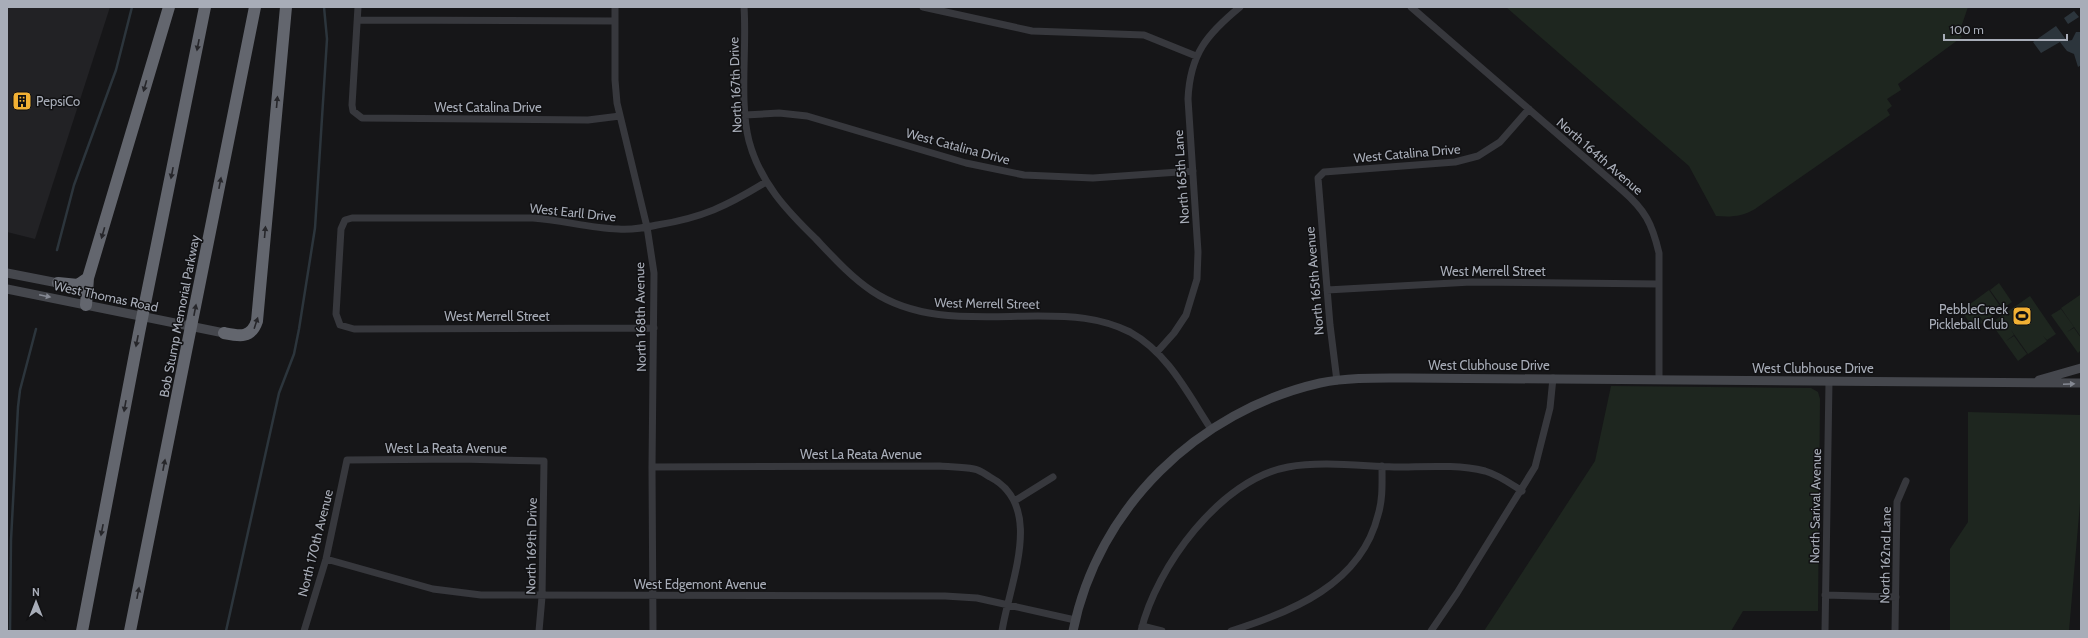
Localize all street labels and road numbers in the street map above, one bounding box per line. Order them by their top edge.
street label: North 167th Drive [725,36,745,133]
street label: West Catalina Drive [434,99,542,115]
street label: North 164th Avenue [1554,114,1647,198]
street label: West Catalina Drive [904,124,1012,168]
street label: North 165th Lane [1170,129,1192,225]
street label: West Catalina Drive [1353,140,1461,166]
street label: West Earll Drive [529,200,617,225]
street label: North 165th Avenue [1301,226,1327,336]
street label: Bob Stump Memorial Parkway [155,233,203,399]
street label: North 168th Avenue [631,262,649,372]
street label: West Merrell Street [1440,263,1546,279]
street label: West Thomas Road [52,277,160,315]
street label: West Merrell Street [934,294,1040,312]
street label: West Merrell Street [444,308,550,324]
street label: West Clubhouse Drive [1428,357,1550,373]
street label: West Clubhouse Drive [1752,360,1874,376]
street label: West La Reata Avenue [385,440,507,456]
street label: West La Reata Avenue [800,446,922,462]
street label: North Sarival Avenue [1806,448,1824,564]
street label: North 170th Avenue [294,487,336,598]
street label: North 169th Drive [522,497,540,595]
street label: North 162nd Lane [1876,506,1894,604]
street label: West Edgemont Avenue [634,576,767,592]

